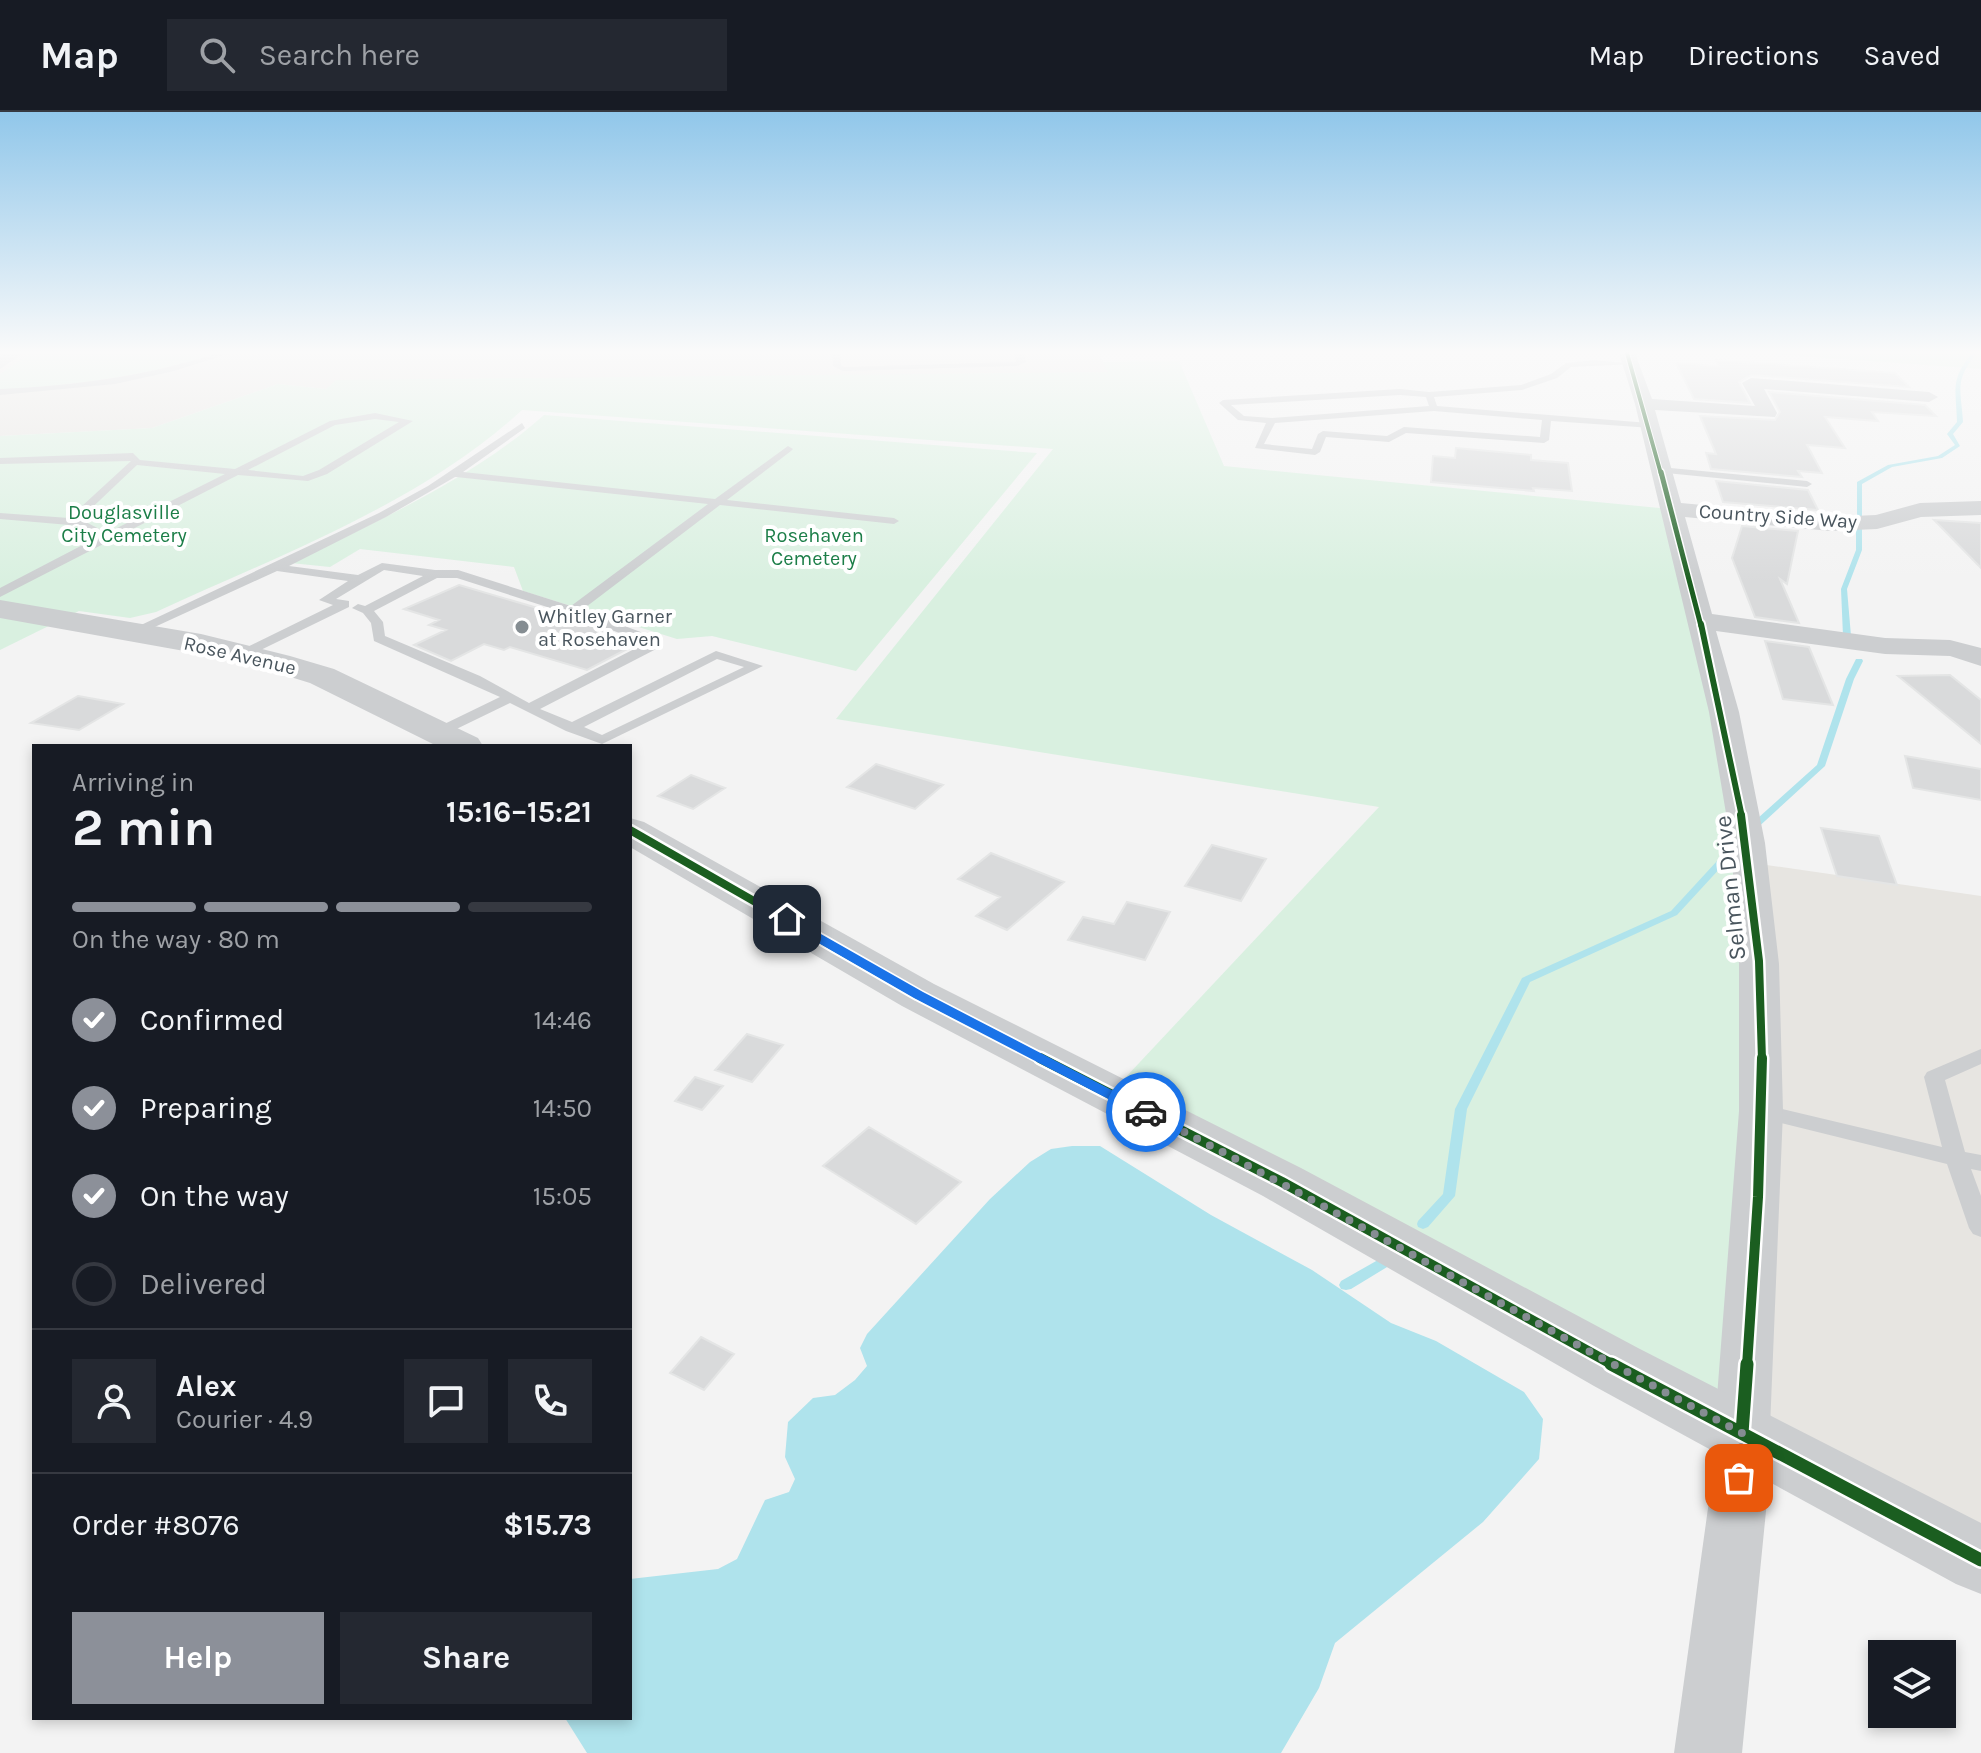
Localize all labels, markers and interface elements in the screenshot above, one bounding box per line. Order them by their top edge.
search box [167,19,727,91]
text: Map [40,33,119,78]
icon: search [195,33,239,77]
text: Search here [259,37,420,73]
text: Map [1589,39,1644,72]
text: Directions [1688,39,1820,72]
text: Saved [1864,39,1941,72]
street label: Country Side Way [1698,499,1858,534]
park label: Douglasville City Cemetery [61,501,187,547]
park label: Rosehaven Cemetery [764,524,864,570]
place label: Whitley Garner at Rosehaven [538,605,673,651]
marker: Whitley Garner at Rosehaven [513,618,531,636]
street label: Rose Avenue [182,631,298,680]
text: Arriving in [72,767,194,798]
text: 15:16–15:21 [446,794,592,830]
text: 2 min [72,797,215,858]
street label: Selman Drive [1708,814,1752,962]
pin [753,885,821,953]
icon: home [765,897,809,941]
text: On the way · 80 m [72,924,280,955]
icon: check [72,998,116,1042]
text: Confirmed [140,1002,284,1038]
text: 14:46 [533,1005,592,1036]
courier [1106,1072,1186,1152]
icon: check [72,1086,116,1130]
text: Preparing [140,1090,272,1126]
icon: car [1124,1090,1168,1134]
text: 14:50 [533,1093,592,1124]
icon: check [72,1174,116,1218]
text: On the way [140,1178,289,1214]
text: 15:05 [533,1181,592,1212]
text: Delivered [140,1266,267,1302]
button: person [72,1359,156,1443]
button: chat [404,1359,488,1443]
button: phone [508,1359,592,1443]
text: Alex [176,1368,236,1404]
text: Courier · 4.9 [176,1404,313,1435]
pin [1705,1444,1773,1512]
icon: bag [1717,1456,1761,1500]
text: Order #8076 [72,1507,240,1543]
text: $15.73 [503,1507,592,1543]
button: Help [72,1612,324,1704]
button: Share [340,1612,592,1704]
map controls [1868,1640,1956,1728]
button: layers [1868,1640,1956,1728]

